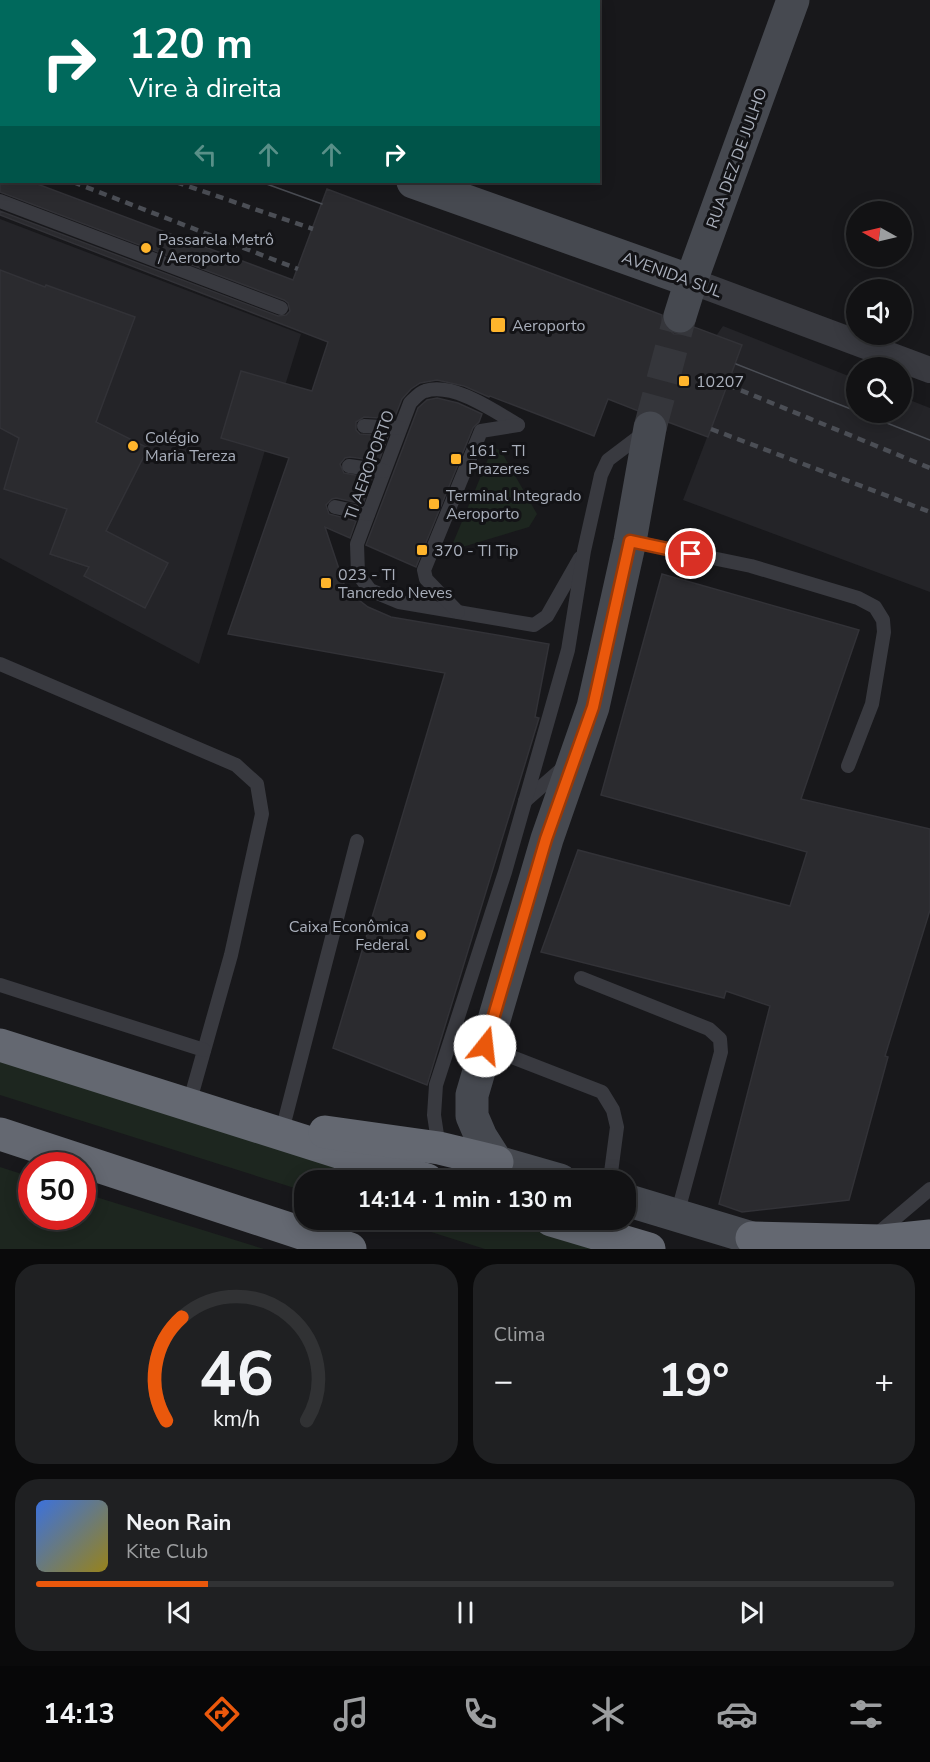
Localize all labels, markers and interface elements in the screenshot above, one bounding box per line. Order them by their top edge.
text: 120 m [129,16,253,73]
icon: right [30,24,108,102]
text: Vire à direita [129,70,282,107]
street label: RUA DEZ DE JULHO [701,85,773,232]
icon: left [189,138,222,171]
icon: ahead [252,138,285,171]
icon: ahead [315,138,348,171]
icon: right [378,138,411,171]
north arrow [846,201,912,267]
map controls [846,201,912,423]
place label: Passarela Metrô / Aeroporto [157,229,274,269]
marker: Passarela Metrô / Aeroporto [139,241,153,255]
street label: AVENIDA SUL [619,247,725,303]
button: sound [846,279,912,345]
place label: Aeroporto [512,315,586,337]
marker: Aeroporto [489,316,507,334]
button: search [846,357,912,423]
place label: 10207 [696,371,744,393]
marker: 10207 [677,374,691,388]
street label: TI AEROPORTO [340,407,400,523]
place label: Colégio Maria Tereza [145,427,236,467]
marker: Colégio Maria Tereza [126,439,140,453]
place label: 161 - TI Prazeres [468,440,530,480]
marker: 161 - TI Prazeres [449,452,463,466]
place label: Terminal Integrado Aeroporto [446,485,582,525]
marker: Terminal Integrado Aeroporto [427,497,441,511]
pin [665,528,716,579]
icon: arrive [674,537,707,570]
place label: 370 - TI Tip [434,540,518,562]
marker: 370 - TI Tip [415,543,429,557]
place label: 023 - TI Tancredo Neves [338,564,452,604]
marker: 023 - TI Tancredo Neves [319,576,333,590]
place label: Caixa Econômica Federal [289,916,409,956]
marker: Caixa Econômica Federal [414,928,428,942]
position arrow [453,1014,517,1078]
speed limit sign: 50 [18,1152,96,1230]
text: 14:14 · 1 min · 130 m [358,1185,572,1215]
text: Clima [494,1321,545,1348]
text: 46 [199,1332,274,1417]
text: 19° [658,1351,729,1412]
text: − [494,1359,513,1404]
text: + [874,1359,894,1404]
text: km/h [213,1404,260,1434]
text: Neon Rain [126,1508,231,1538]
text: Kite Club [126,1538,208,1565]
icon: previous [163,1596,196,1629]
icon: pause [449,1596,482,1629]
icon: next [735,1596,768,1629]
icon: directions [201,1693,243,1735]
icon: music [330,1693,372,1735]
icon: phone [459,1693,501,1735]
icon: climate [587,1693,629,1735]
icon: car [716,1693,758,1735]
icon: filters [845,1693,887,1735]
text: 14:13 [43,1696,115,1733]

